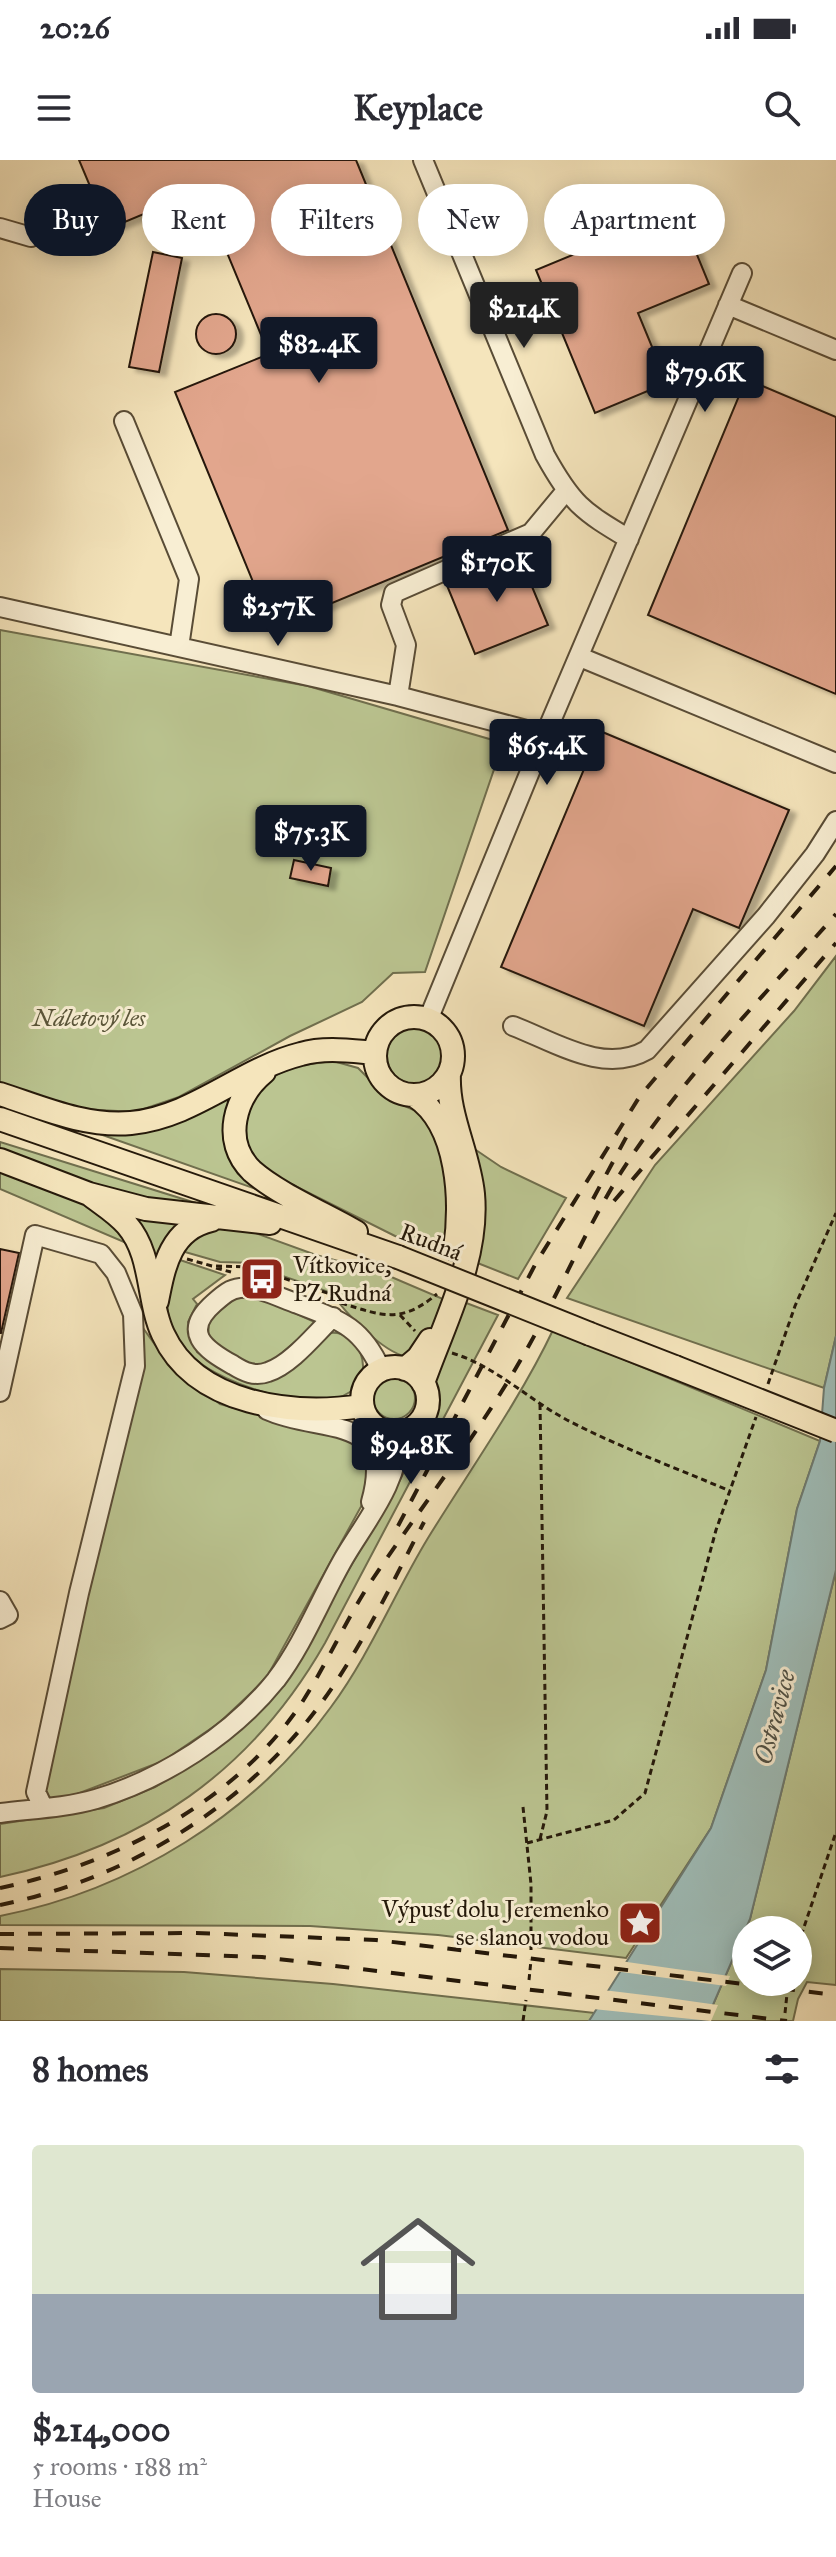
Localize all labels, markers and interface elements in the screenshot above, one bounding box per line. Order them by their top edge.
text: 20:26 [40,10,110,46]
icon: menu [32,86,76,130]
text: Keyplace [353,86,483,130]
icon: search [760,86,804,130]
chip: Buy [24,184,126,256]
chip: Rent [142,184,255,256]
chip: Filters [271,184,402,256]
chip: New [418,184,528,256]
chip: Apartment [544,184,725,256]
pin: $214K [468,282,580,350]
text: $214K [488,292,560,324]
pin: $82.4K [254,317,384,385]
text: $82.4K [278,327,360,359]
pin: $79.6K [640,346,770,414]
text: $79.6K [665,356,745,388]
pin: $170K [441,536,553,604]
text: $170K [460,546,534,578]
pin: $257K [222,580,334,648]
text: $257K [242,590,314,622]
pin: $65.4K [482,719,612,787]
text: $65.4K [508,729,586,761]
pin: $75.3K [246,805,376,873]
text: $75.3K [273,815,349,847]
park label: Náletový les [30,1003,147,1033]
street label: Rudná [395,1216,467,1268]
place label: Vítkovice, PZ Rudná [292,1250,392,1308]
bus stop icon: Vítkovice, PZ Rudná [238,1255,286,1303]
pin: $94.8K [346,1418,476,1486]
text: $94.8K [370,1428,452,1460]
water label: Ostravice [746,1665,802,1768]
place label: Výpusť dolu Jeremenko se slanou vodou [381,1894,609,1952]
place icon: Výpusť dolu Jeremenko se slanou vodou [616,1899,664,1947]
map controls [732,1916,812,1996]
button: layers [732,1916,812,1996]
icon: filters [760,2047,804,2091]
text: 8 homes [32,2049,148,2090]
icon: home [346,2197,490,2341]
text: $214,000 [32,2409,170,2450]
text: 5 rooms · 188 m² [32,2450,207,2482]
text: House [32,2482,102,2514]

